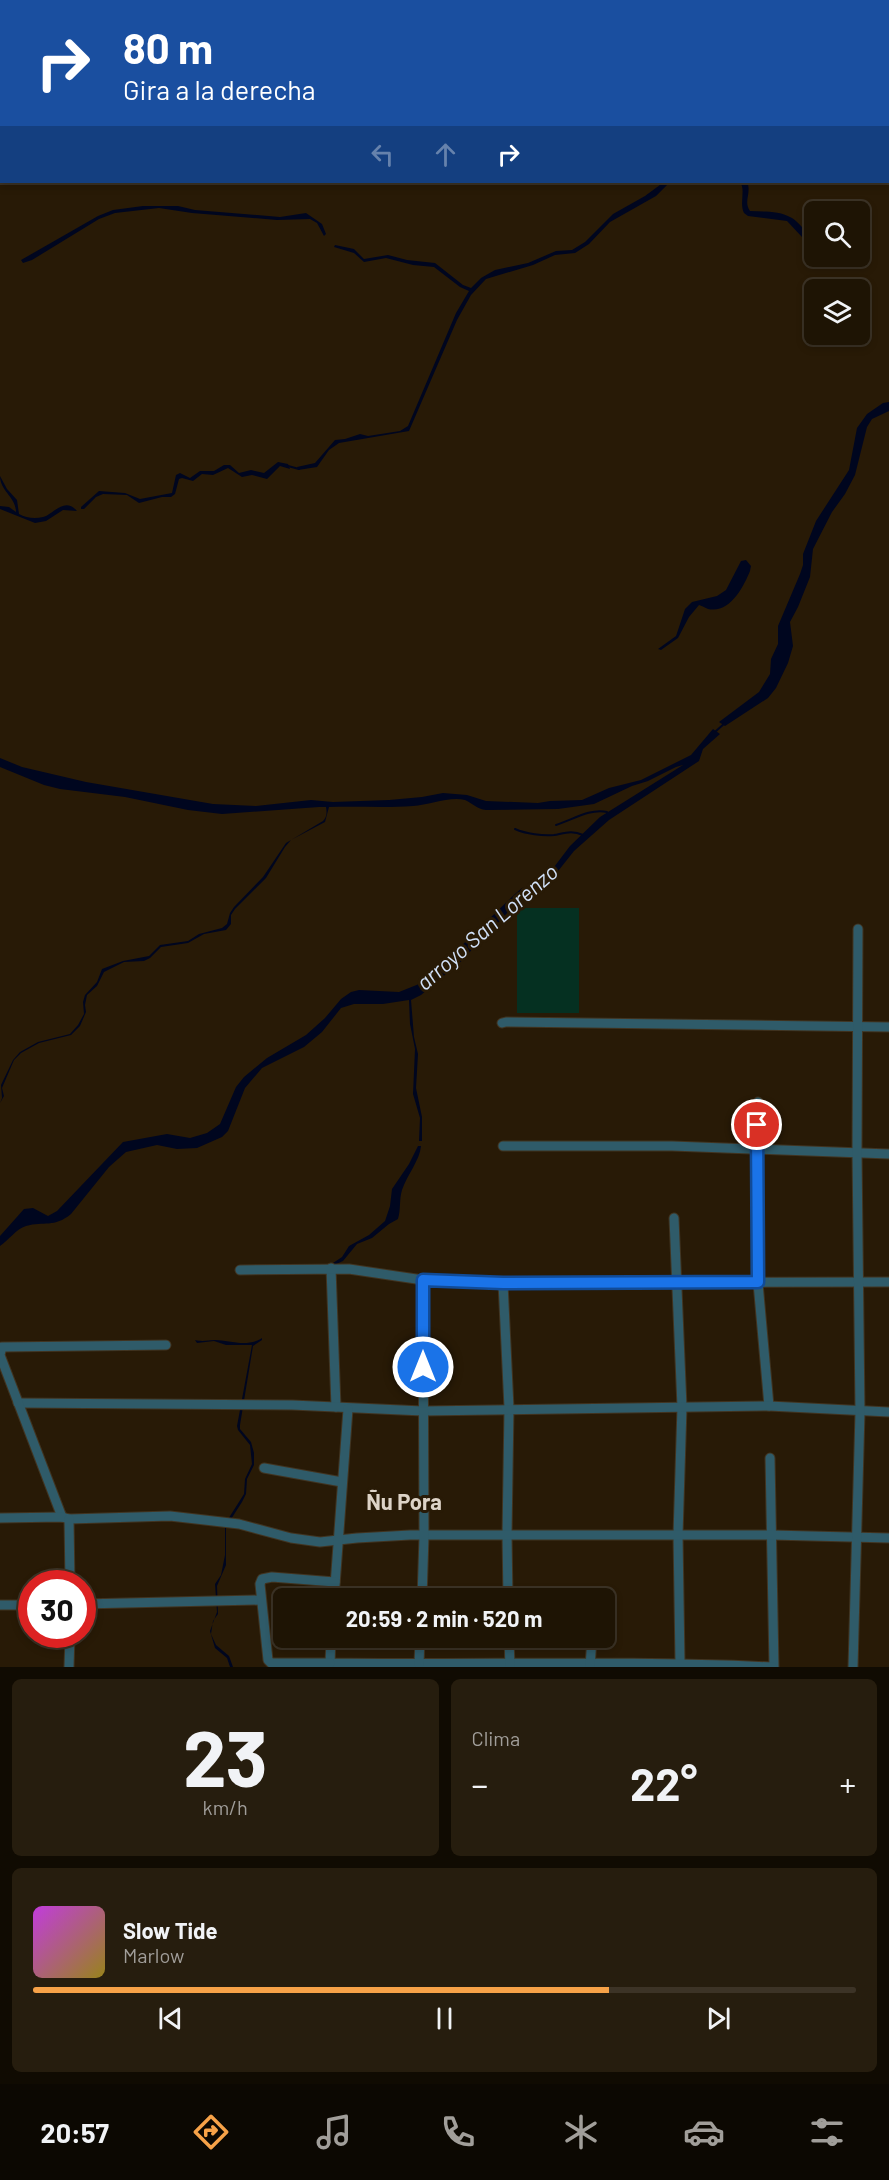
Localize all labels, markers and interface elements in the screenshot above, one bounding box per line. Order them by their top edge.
text: 80 m [123,22,213,72]
icon: right [24,24,102,102]
text: Gira a la derecha [123,73,316,105]
icon: left [366,138,399,171]
icon: ahead [429,138,462,171]
icon: right [492,138,525,171]
map controls [804,201,870,345]
button: search [804,201,870,267]
button: layers [804,279,870,345]
water label: arroyo San Lorenzo [410,858,562,995]
pin [731,1099,782,1150]
icon: arrive [740,1108,773,1141]
position arrow [391,1335,455,1399]
district label: Ñu Pora [366,1488,442,1514]
speed limit sign: 30 [18,1570,96,1648]
text: 20:59 · 2 min · 520 m [346,1605,542,1631]
text: 23 [183,1709,268,1803]
text: Clima [472,1726,520,1750]
text: 22° [630,1756,697,1810]
text: − [472,1764,488,1804]
text: + [839,1764,856,1804]
text: km/h [203,1795,248,1819]
text: Slow Tide [123,1917,218,1943]
text: Marlow [123,1943,184,1967]
icon: previous [154,2002,187,2035]
icon: pause [428,2002,461,2035]
icon: next [702,2002,735,2035]
icon: directions [190,2111,232,2153]
icon: music [313,2111,355,2153]
icon: phone [437,2111,479,2153]
icon: climate [560,2111,602,2153]
icon: car [683,2111,725,2153]
icon: filters [806,2111,848,2153]
text: 20:57 [41,2116,109,2148]

